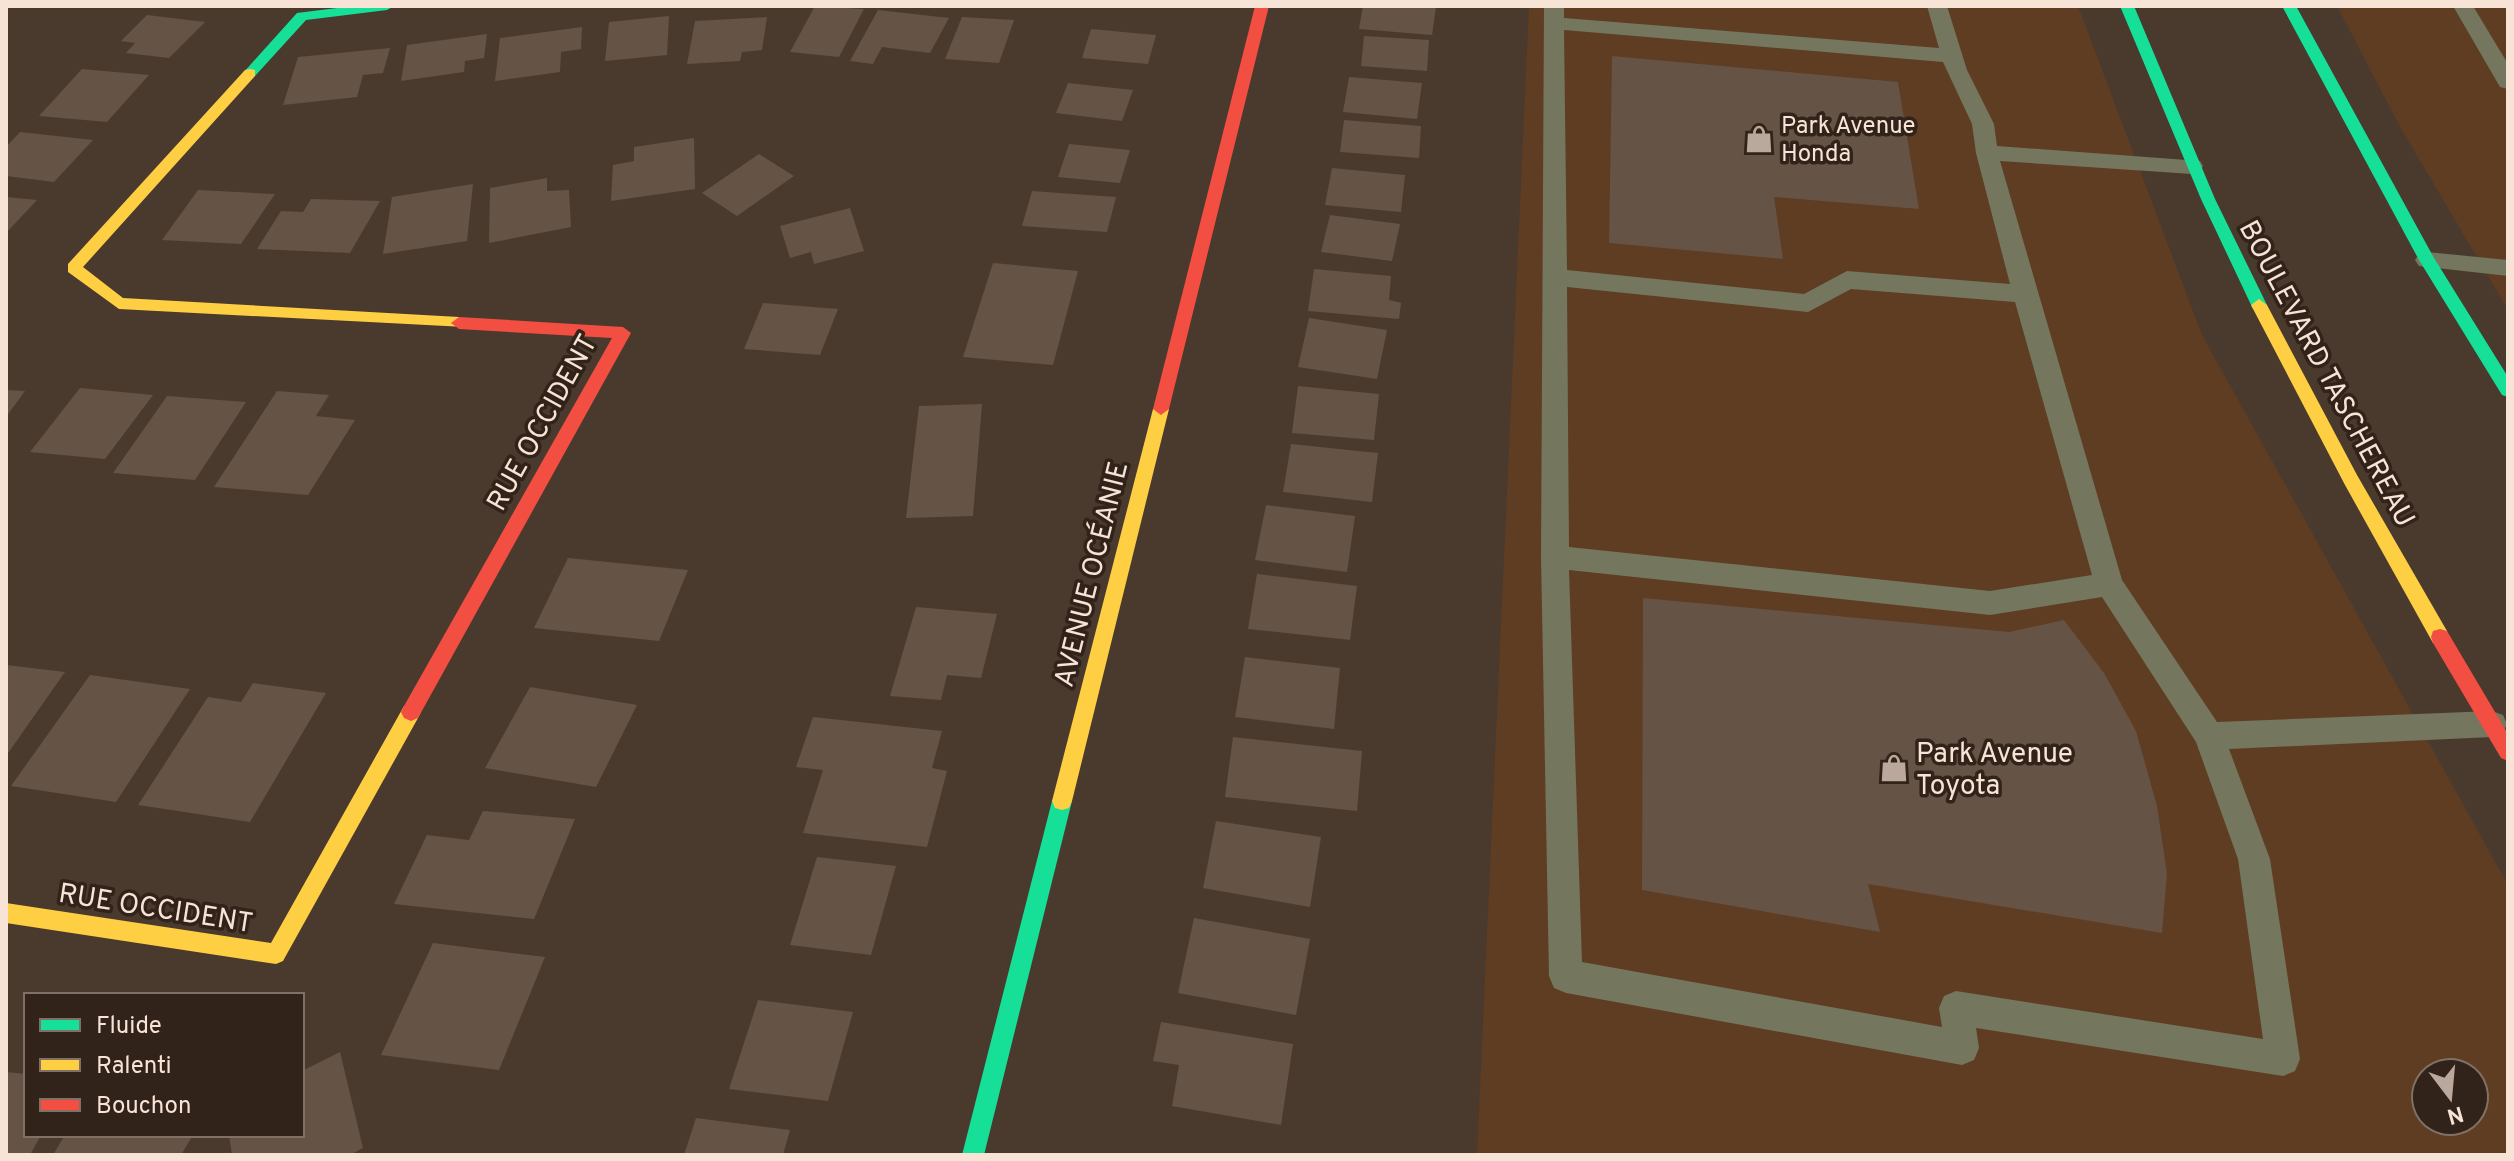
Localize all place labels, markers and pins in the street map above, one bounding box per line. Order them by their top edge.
place label: Park Avenue Honda [1781,112,1915,170]
shop icon: Park Avenue Honda [1744,124,1774,154]
place label: Park Avenue Toyota [1916,737,2073,805]
shop icon: Park Avenue Toyota [1879,753,1909,783]

